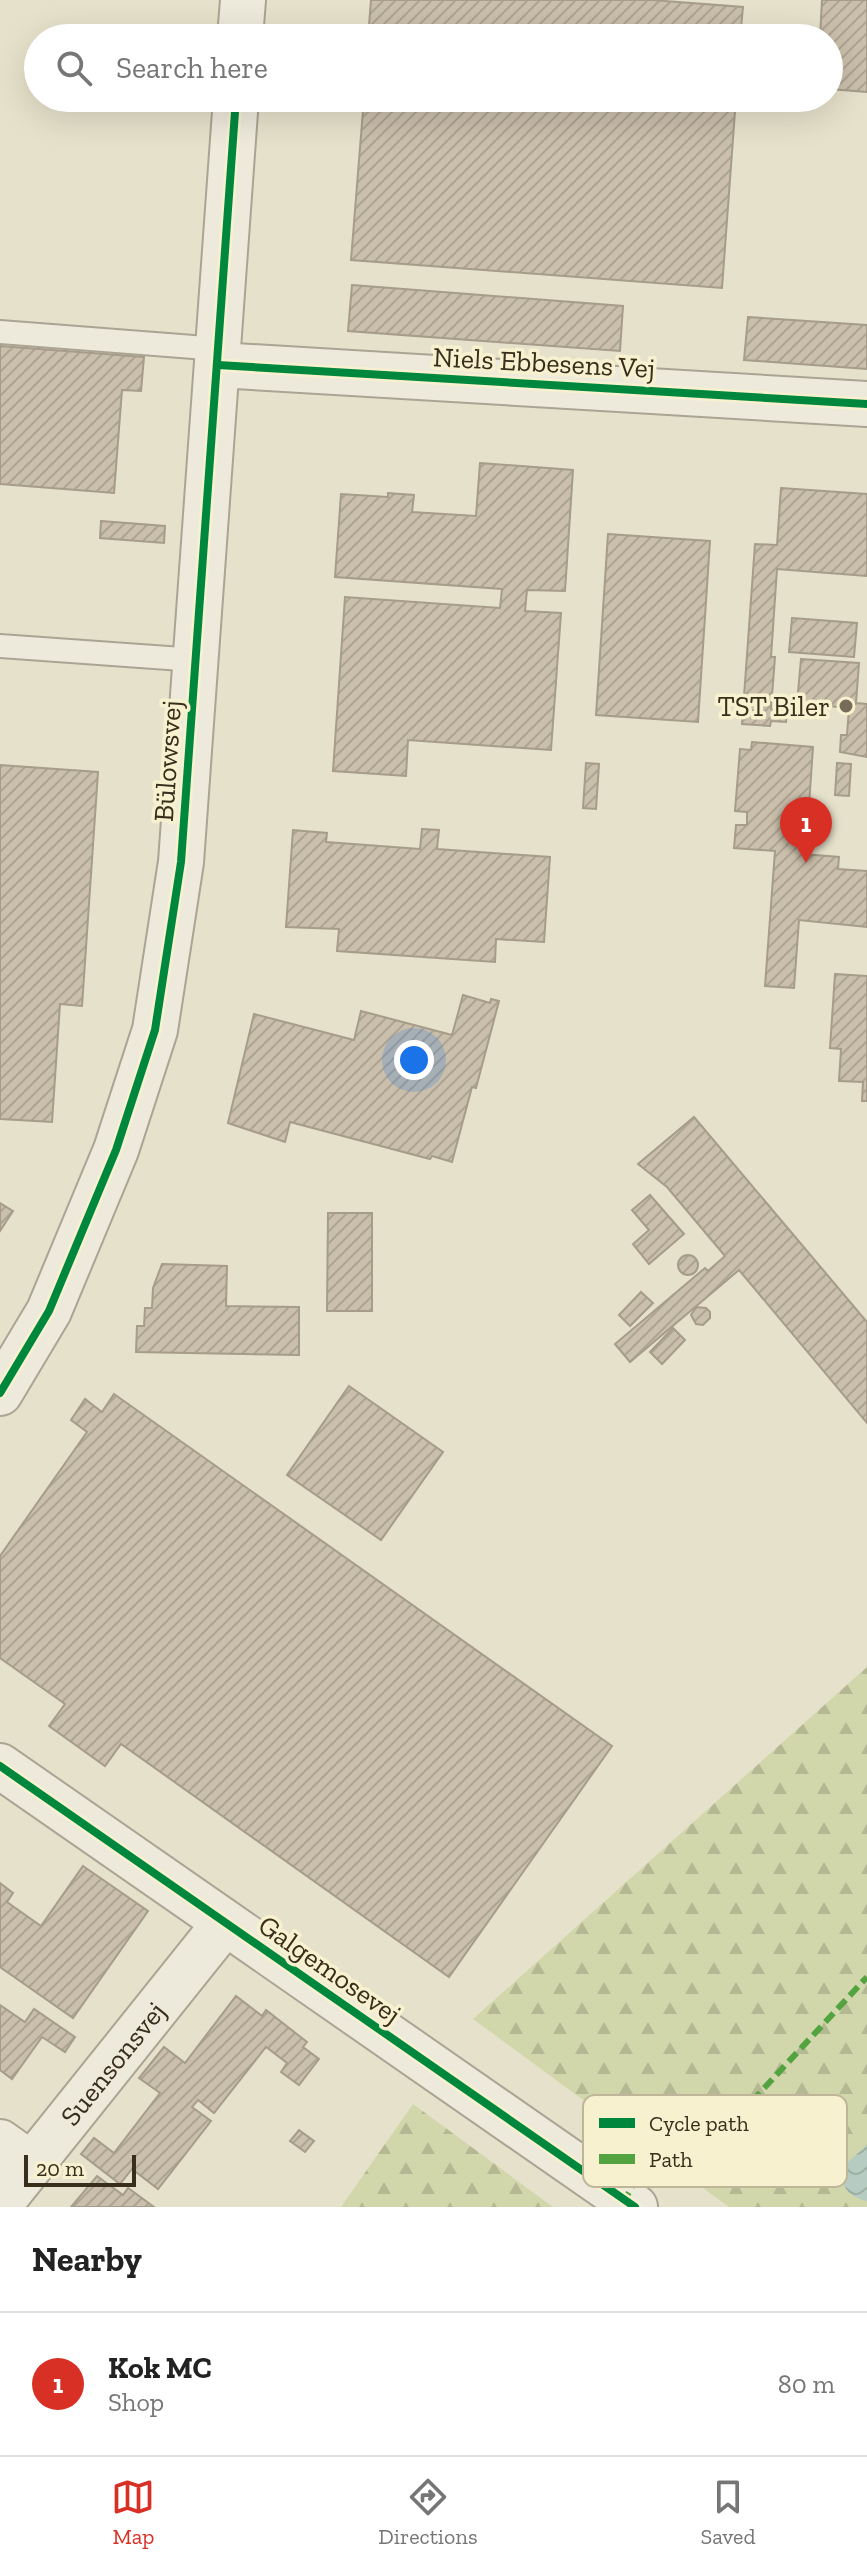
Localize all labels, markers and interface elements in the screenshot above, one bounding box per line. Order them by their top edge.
search box [24,24,843,112]
icon: search [52,46,96,90]
text: Search here [116,50,268,86]
street label: Niels Ebbesens Vej [432,340,656,385]
place label: TST Biler [717,690,830,723]
marker: TST Biler [837,697,855,715]
street label: Bülowsvej [147,699,188,823]
pin: 1 [780,797,832,863]
your location [394,1040,434,1080]
street label: Galgemosevej [252,1908,407,2031]
street label: Suensonsvej [54,1995,172,2132]
legend [583,2095,847,2187]
text: Cycle path [649,2110,749,2137]
text: Path [649,2146,693,2173]
scale bar [24,2151,136,2187]
text: 20 m [36,2155,84,2182]
text: Nearby [32,2239,142,2280]
text: Kok MC [108,2350,212,2386]
text: 1 [53,2368,63,2400]
text: 80 m [778,2368,835,2400]
text: Shop [108,2386,164,2418]
tab: Map [111,2475,155,2550]
tab: Directions [378,2475,478,2550]
tab: Saved [700,2475,756,2550]

